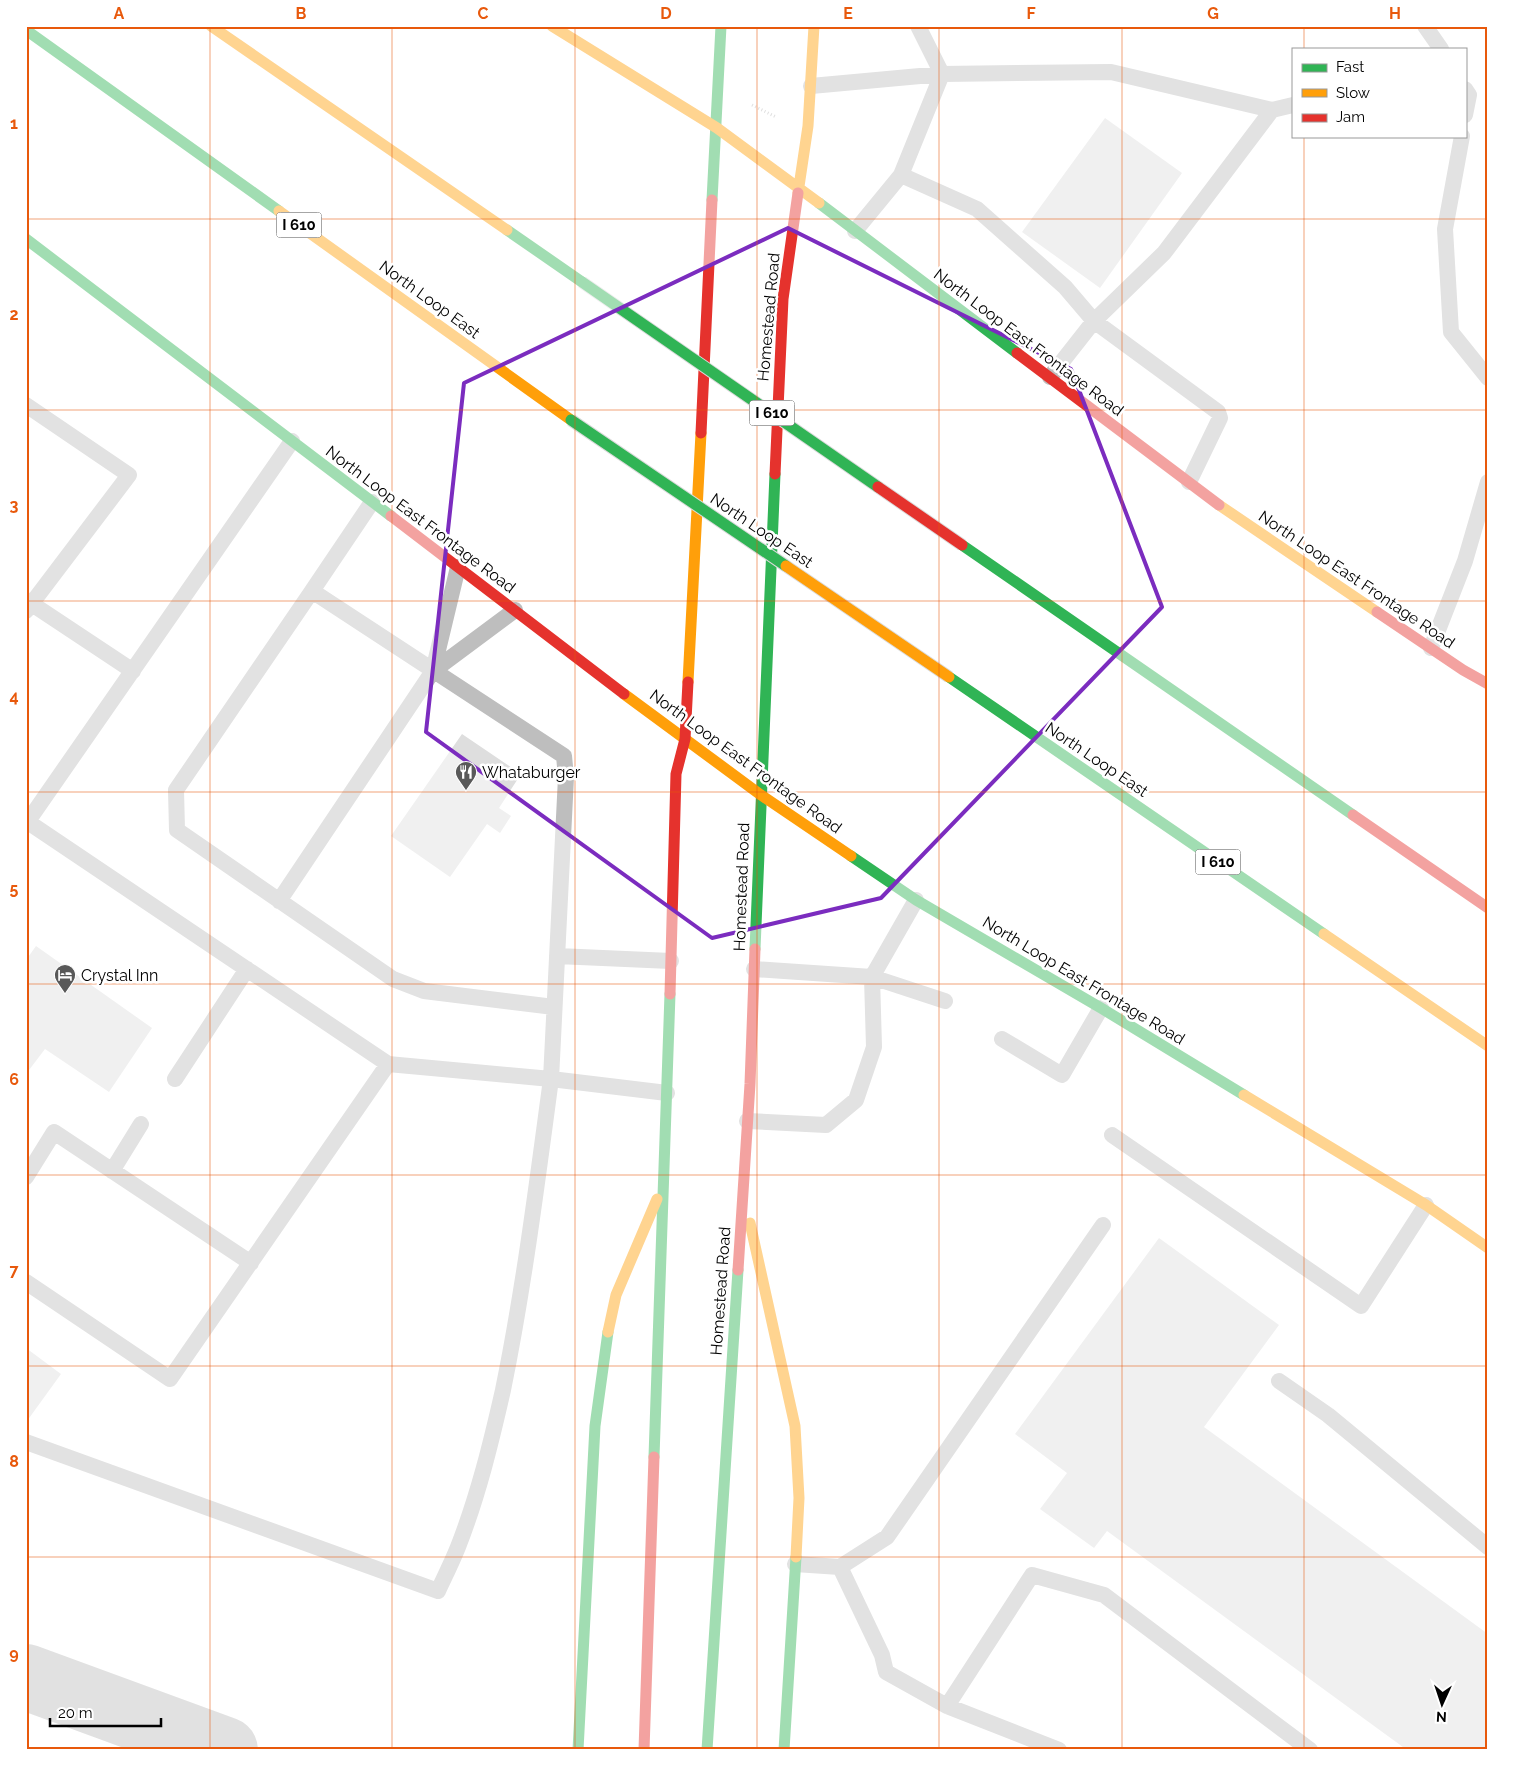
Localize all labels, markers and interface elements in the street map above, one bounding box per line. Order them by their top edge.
text: A [114,4,125,23]
text: B [296,4,307,23]
text: C [478,4,489,23]
text: D [660,4,672,23]
text: E [843,4,853,23]
text: F [1026,4,1036,23]
text: G [1207,4,1219,23]
text: H [1389,4,1401,23]
legend [1292,48,1466,138]
text: Fast [1336,58,1364,76]
text: Slow [1336,84,1370,102]
text: Jam [1336,108,1365,126]
text: 1 [10,114,18,133]
road number: I 610 [276,212,322,238]
street label: Homestead Road [753,252,784,382]
street label: North Loop East [376,257,484,343]
street label: North Loop East Frontage Road [930,265,1127,420]
text: 2 [9,305,19,324]
road number: I 610 [750,400,794,426]
street label: North Loop East Frontage Road [322,442,519,597]
street label: North Loop East [707,489,817,572]
text: 3 [10,496,19,515]
street label: North Loop East Frontage Road [1255,507,1458,652]
street label: North Loop East Frontage Road [646,685,845,837]
text: 4 [9,687,19,706]
street label: North Loop East [1042,718,1152,801]
restaurant icon: Whataburger [454,760,478,791]
place label: Whataburger [482,763,581,782]
street label: Homestead Road [730,822,753,952]
road number: I 610 [1196,850,1240,874]
text: 5 [10,879,19,898]
street label: North Loop East Frontage Road [979,912,1188,1048]
hotel icon: Crystal Inn [53,963,77,994]
place label: Crystal Inn [81,966,158,985]
text: 6 [9,1070,19,1089]
street label: Homestead Road [707,1226,734,1356]
text: 7 [10,1261,19,1280]
text: 8 [9,1452,19,1471]
text: 9 [9,1644,19,1663]
north arrow [1416,1678,1466,1728]
scale bar [50,1696,161,1728]
text: 20 m [58,1704,93,1722]
text: N [1436,1709,1447,1725]

